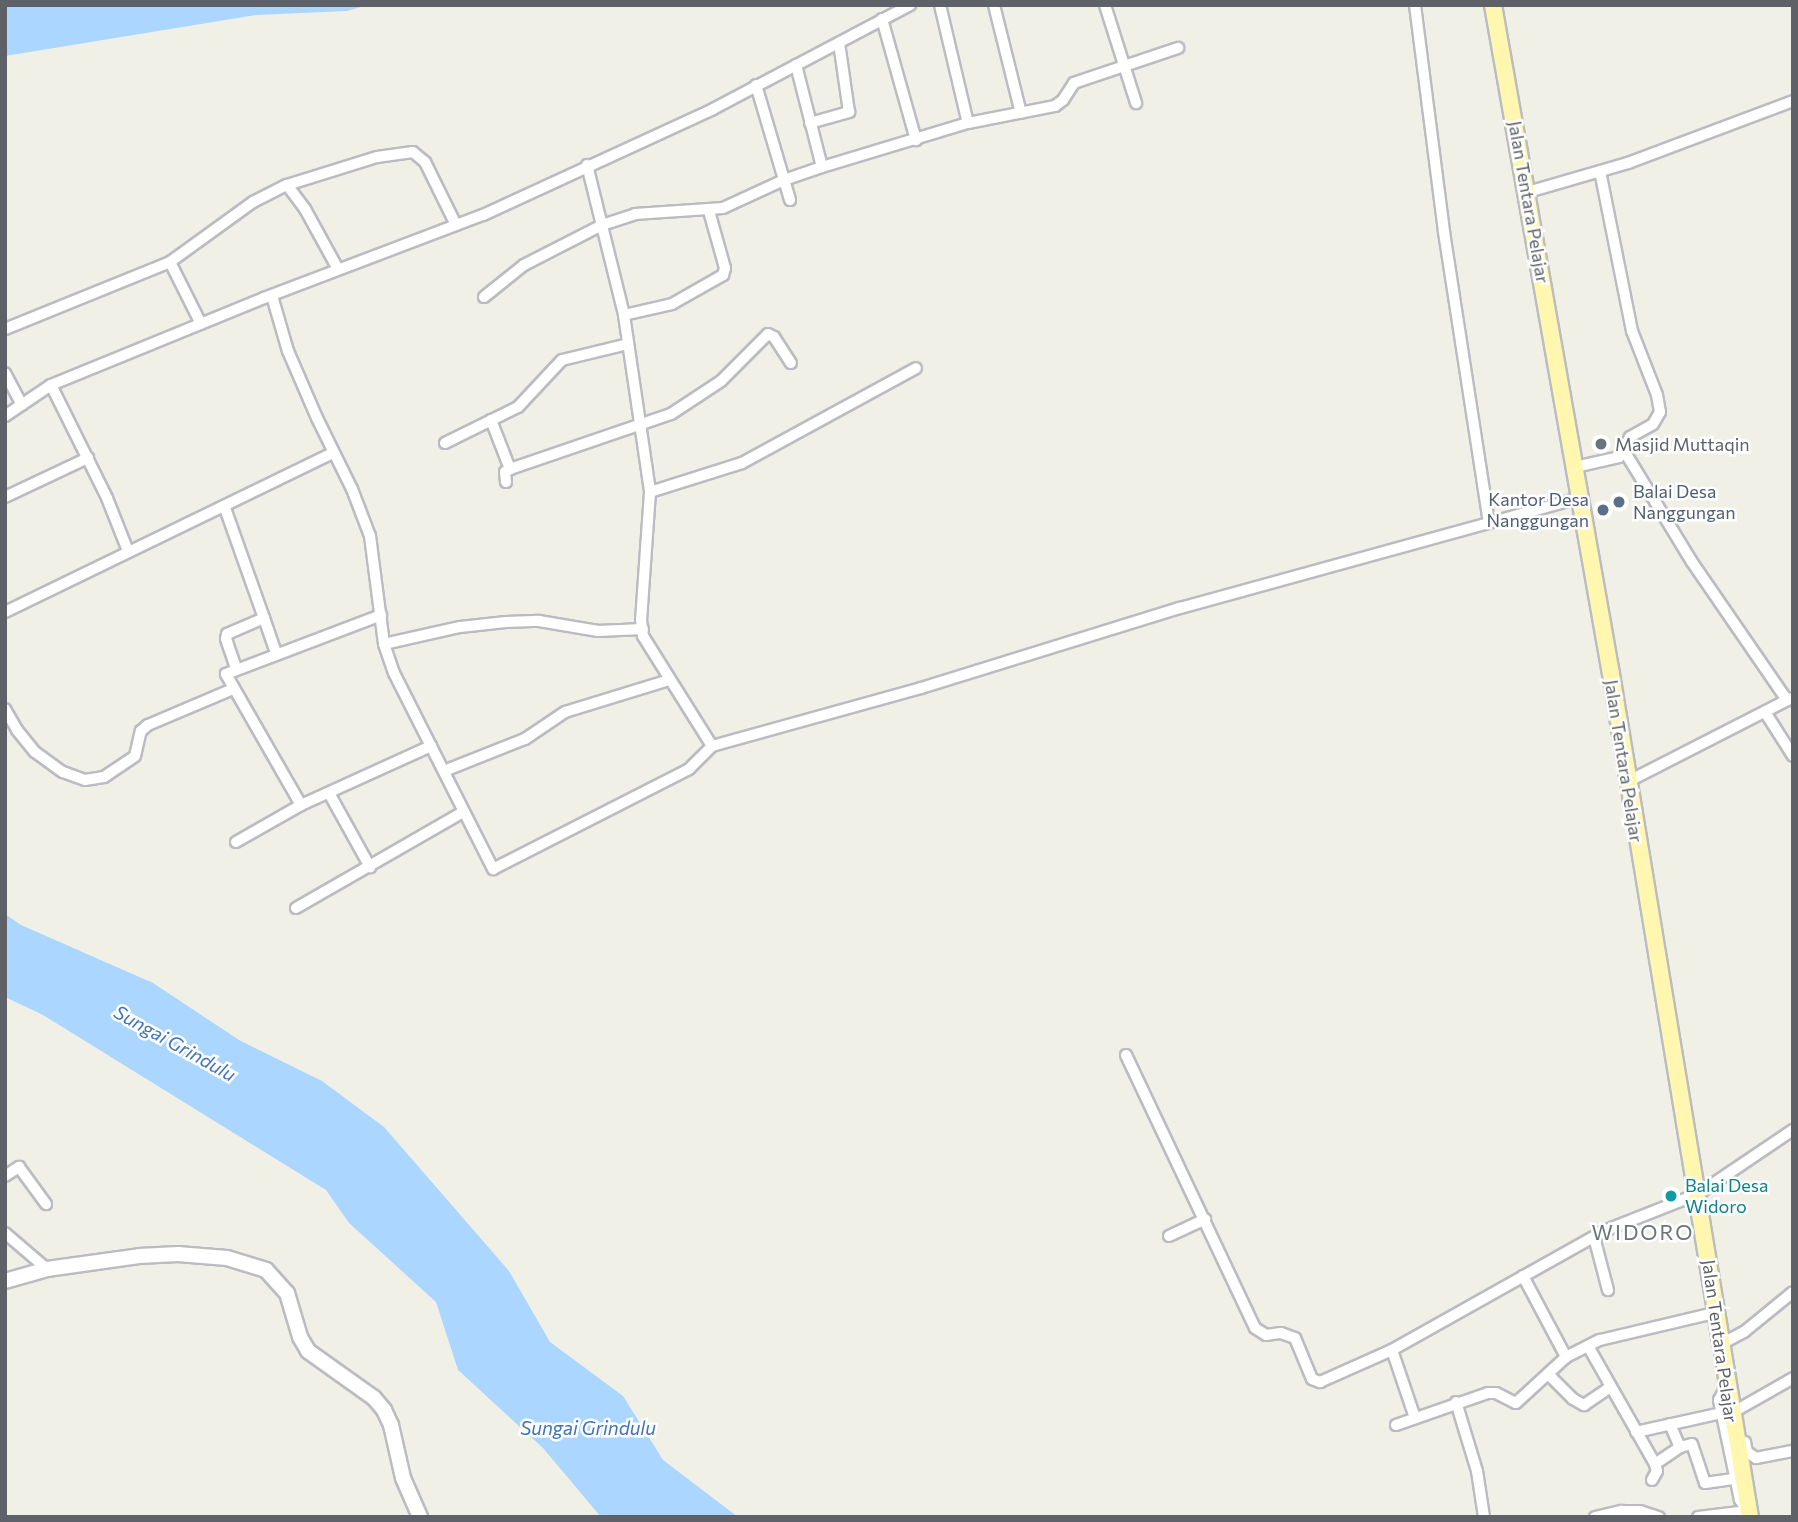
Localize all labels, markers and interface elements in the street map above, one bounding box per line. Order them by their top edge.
street label: Jalan Tentara Pelajar [1504,119,1554,285]
place label: Masjid Muttaqin [1615,433,1750,455]
marker: Masjid Muttaqin [1593,436,1609,452]
place label: Balai Desa Nanggungan [1633,481,1736,524]
place label: Kantor Desa Nanggungan [1486,489,1589,532]
marker: Balai Desa Nanggungan [1611,494,1627,510]
marker: Kantor Desa Nanggungan [1595,502,1611,518]
street label: Jalan Tentara Pelajar [1600,678,1648,844]
water label: Sungai Grindulu [110,1000,240,1086]
place label: Balai Desa Widoro [1685,1175,1768,1218]
marker: Balai Desa Widoro [1663,1188,1679,1204]
district label: WIDORO [1592,1219,1694,1245]
street label: Jalan Tentara Pelajar [1698,1258,1742,1424]
water label: Sungai Grindulu [520,1417,656,1439]

